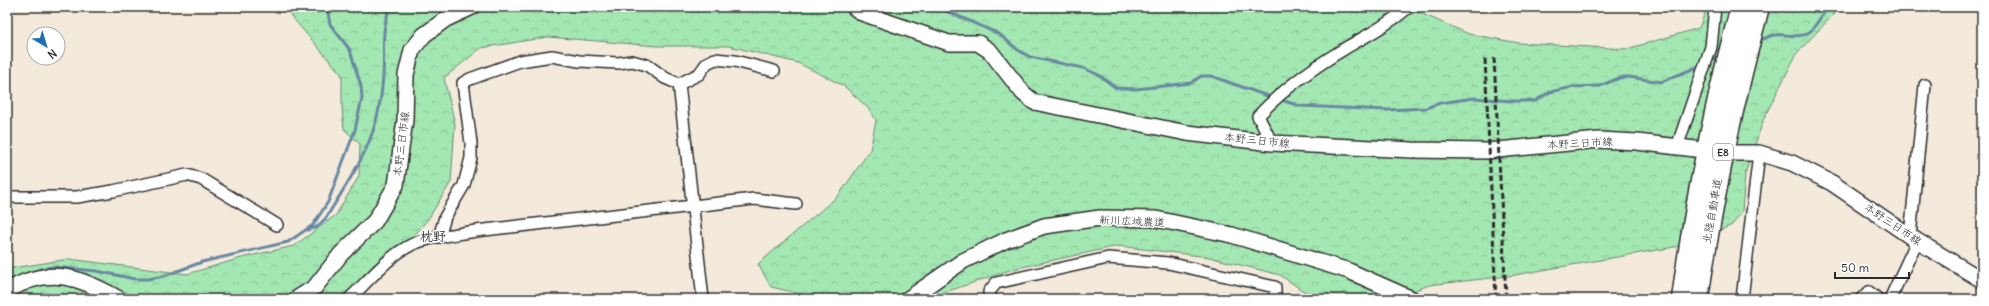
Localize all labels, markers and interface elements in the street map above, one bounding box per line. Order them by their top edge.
north arrow [26,26,66,66]
text: N [45,46,59,62]
street label: 本野三日市線 [390,110,412,178]
street label: 本野三日市線 [1223,130,1291,150]
street label: 本野三日市線 [1547,134,1613,152]
road number: E8 [1713,144,1733,160]
street label: 北陸自動車道 [1699,177,1725,245]
street label: 本野三日市線 [1862,200,1924,248]
street label: 新川広域農道 [1099,213,1165,229]
district label: 枕野 [420,228,446,245]
scale bar [1835,254,1909,280]
text: 50 m [1841,260,1870,275]

